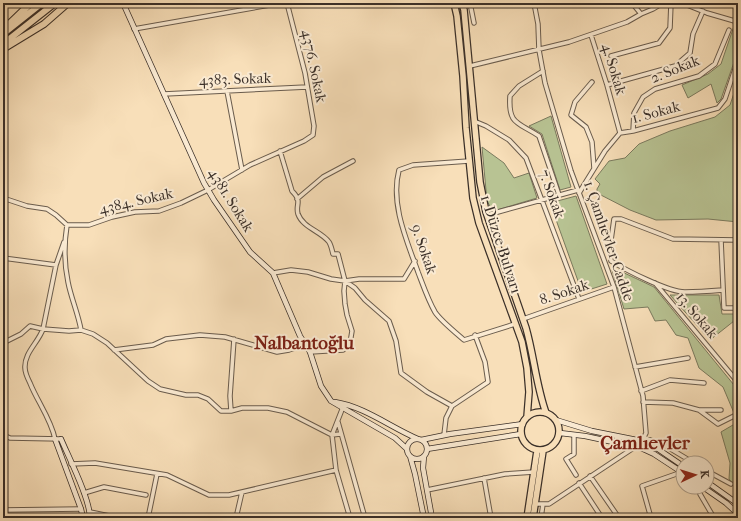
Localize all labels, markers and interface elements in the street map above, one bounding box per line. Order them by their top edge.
street label: 4376. Sokak [297,28,331,104]
street label: 4. Sokak [598,41,630,97]
street label: 2. Sokak [648,51,702,87]
street label: 4383. Sokak [199,69,272,89]
street label: 1. Sokak [630,97,682,127]
street label: 4381. Sokak [204,165,258,235]
street label: 7. Sokak [535,167,569,221]
street label: 1. Çamlıevler Cadde [580,178,638,304]
street label: 4384. Sokak [97,184,175,218]
street label: 1. Düzce Bulvarı [477,192,526,296]
street label: 9. Sokak [407,222,441,277]
street label: 8. Sokak [537,275,591,309]
street label: 13. Sokak [672,288,722,342]
district label: Nalbantoğlu [254,332,354,354]
district label: Çamlıevler [600,432,691,455]
north arrow [675,455,715,495]
text: K [698,470,711,480]

